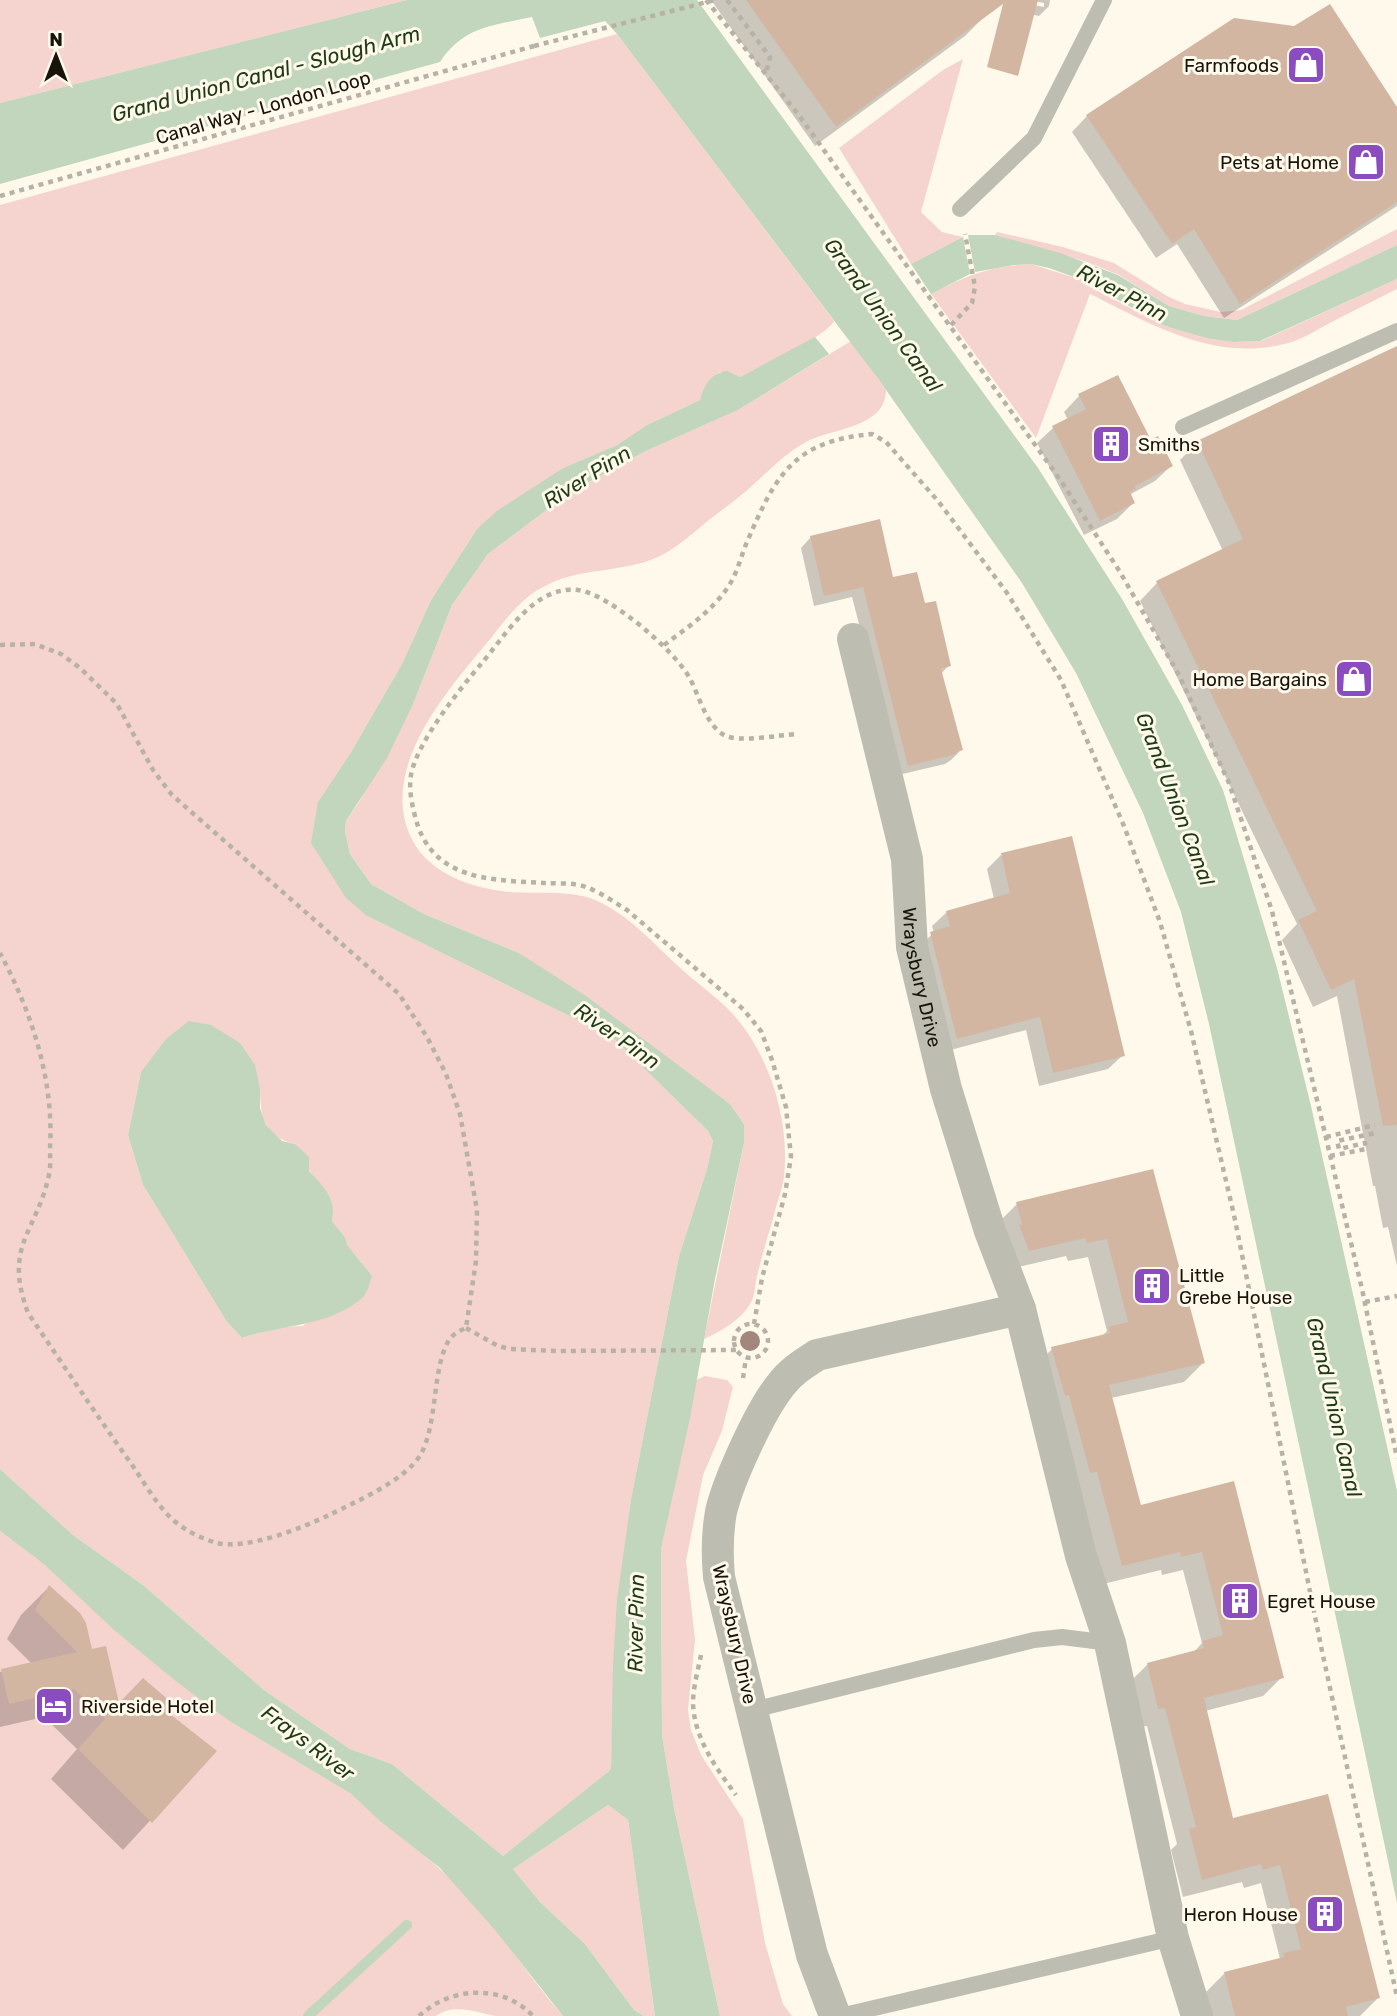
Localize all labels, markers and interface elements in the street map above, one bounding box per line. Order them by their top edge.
water label: Grand Union Canal - Slough Arm [109,20,423,127]
north arrow [21,21,91,91]
text: N [49,28,63,51]
shop icon: Farmfoods [1285,44,1327,86]
place label: Farmfoods [1184,54,1279,77]
street label: Canal Way - London Loop [153,66,373,149]
shop icon: Pets at Home [1345,141,1387,183]
place label: Pets at Home [1220,151,1339,174]
water label: Grand Union Canal [819,233,948,397]
water label: River Pinn [1073,258,1172,327]
building icon: Smiths [1090,423,1132,465]
place label: Smiths [1138,433,1200,456]
water label: River Pinn [538,440,635,513]
shop icon: Home Bargains [1333,658,1375,700]
place label: Home Bargains [1193,668,1327,691]
water label: Grand Union Canal [1131,708,1220,890]
street label: Wraysbury Drive [898,906,947,1050]
water label: River Pinn [570,997,665,1074]
place label: Little Grebe House [1179,1264,1292,1309]
building icon: Little Grebe House [1131,1265,1173,1307]
water label: Grand Union Canal [1302,1314,1368,1500]
street label: Wraysbury Drive [707,1562,762,1706]
water label: River Pinn [622,1573,649,1673]
building icon: Egret House [1219,1580,1261,1622]
place label: Egret House [1267,1590,1376,1613]
hotel icon: Riverside Hotel [33,1685,75,1727]
place label: Riverside Hotel [81,1695,214,1718]
water label: Frays River [257,1700,360,1786]
building icon: Heron House [1304,1893,1346,1935]
place label: Heron House [1183,1903,1298,1926]

